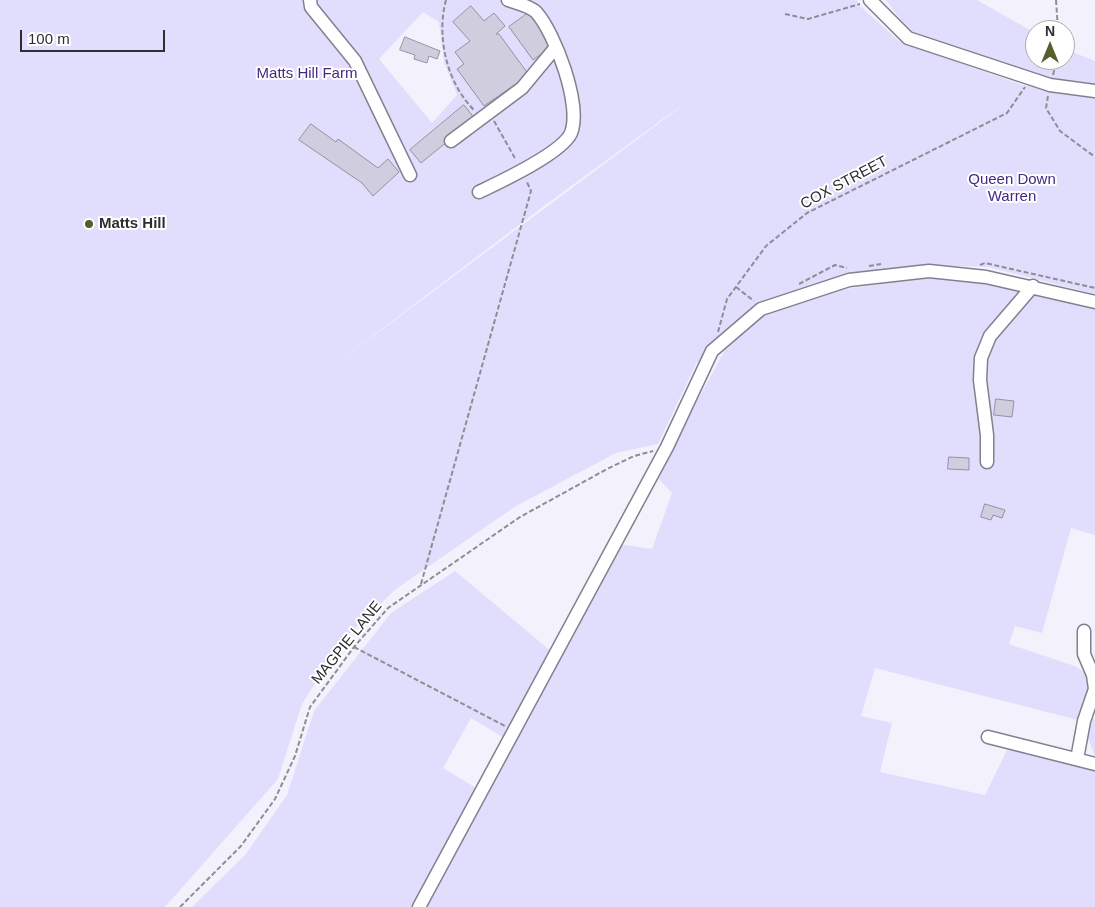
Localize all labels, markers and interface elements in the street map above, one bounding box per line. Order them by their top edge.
scale bar [22,20,168,52]
north arrow [1025,20,1075,70]
text: N [1045,23,1055,39]
text: 100 m [28,30,70,47]
park label: Matts Hill Farm [257,65,357,83]
street label: COX STREET [797,153,891,213]
park label: Queen Down Warren [968,171,1056,206]
place label: Matts Hill [99,215,166,233]
marker: Matts Hill [83,218,95,230]
street label: MAGPIE LANE [308,598,386,688]

